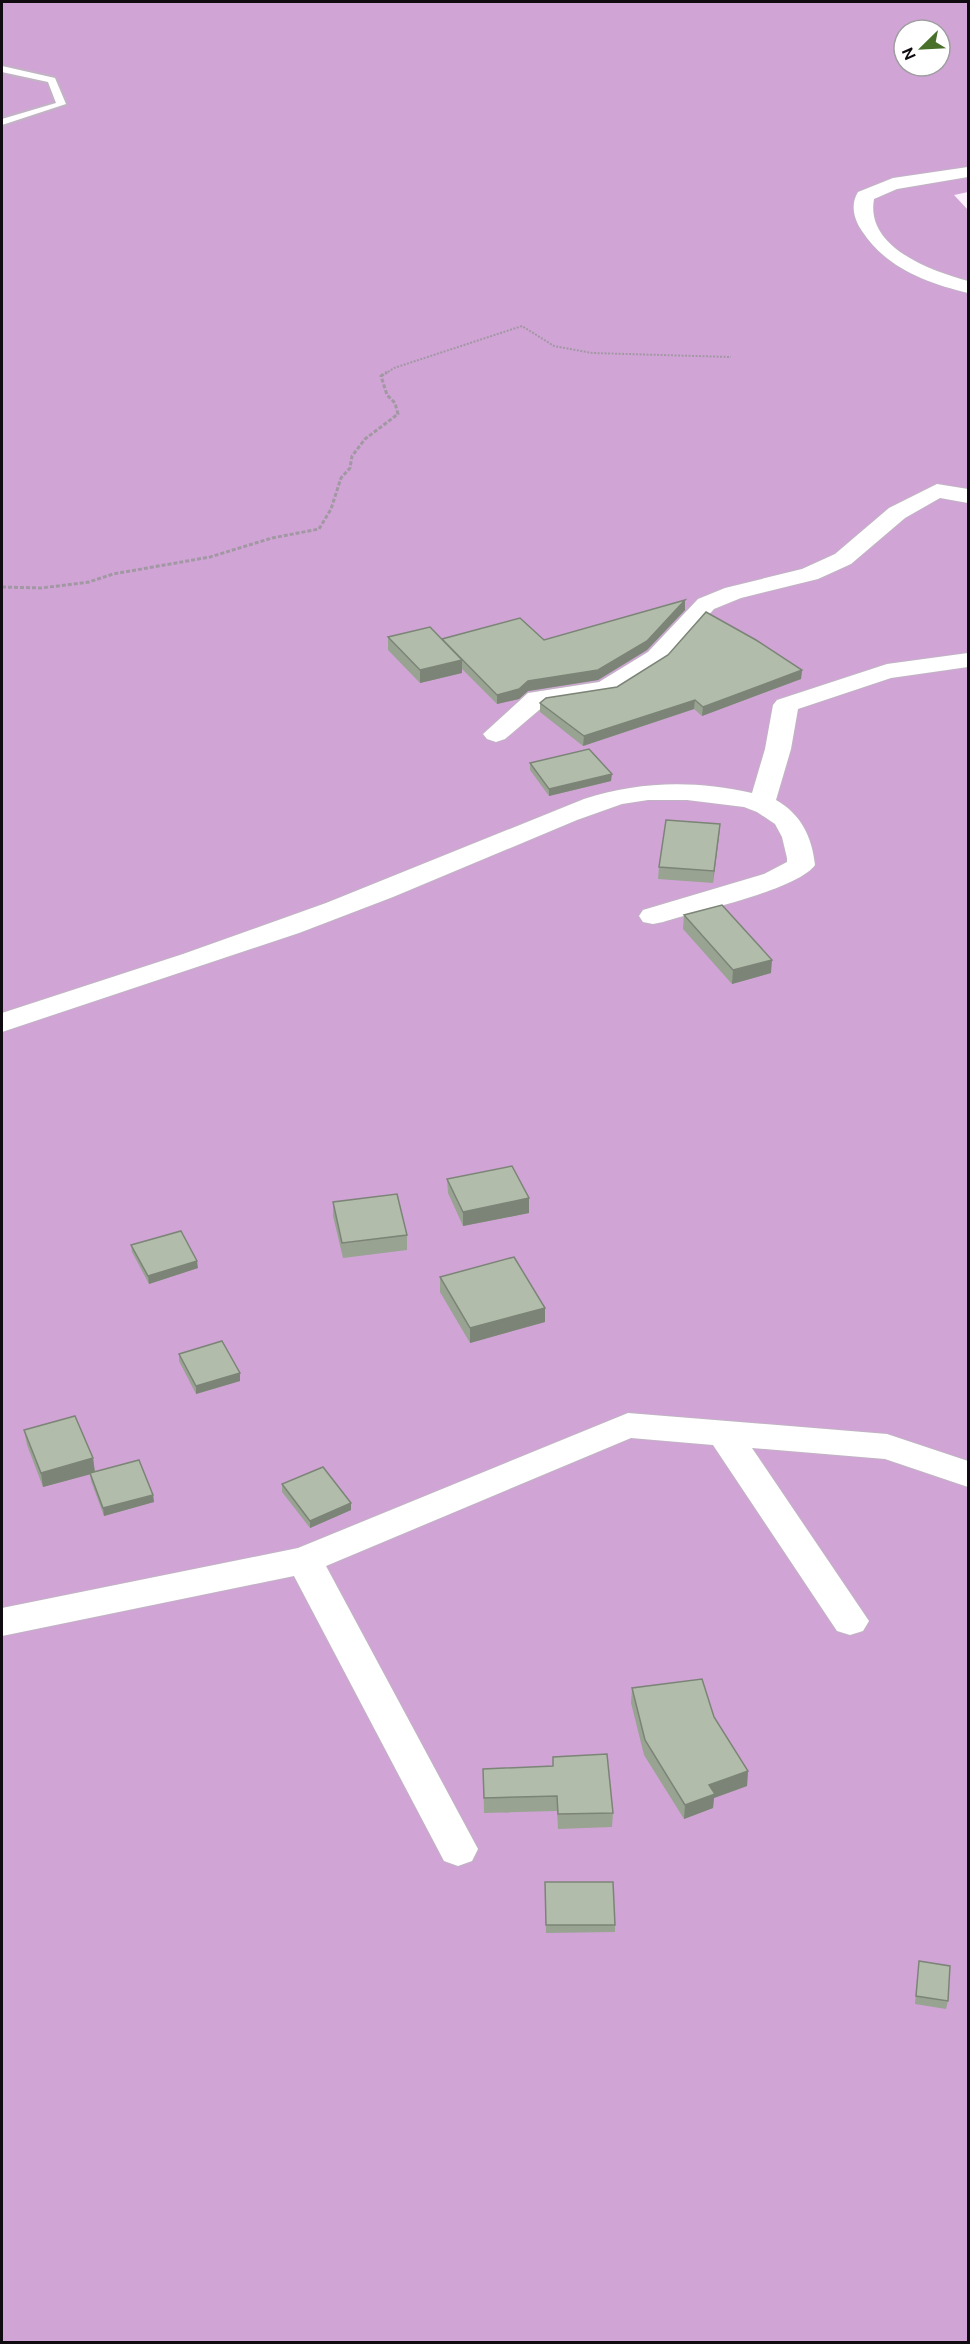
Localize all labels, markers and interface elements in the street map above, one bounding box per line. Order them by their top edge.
north arrow [892,18,952,78]
text: N [898,45,919,63]

